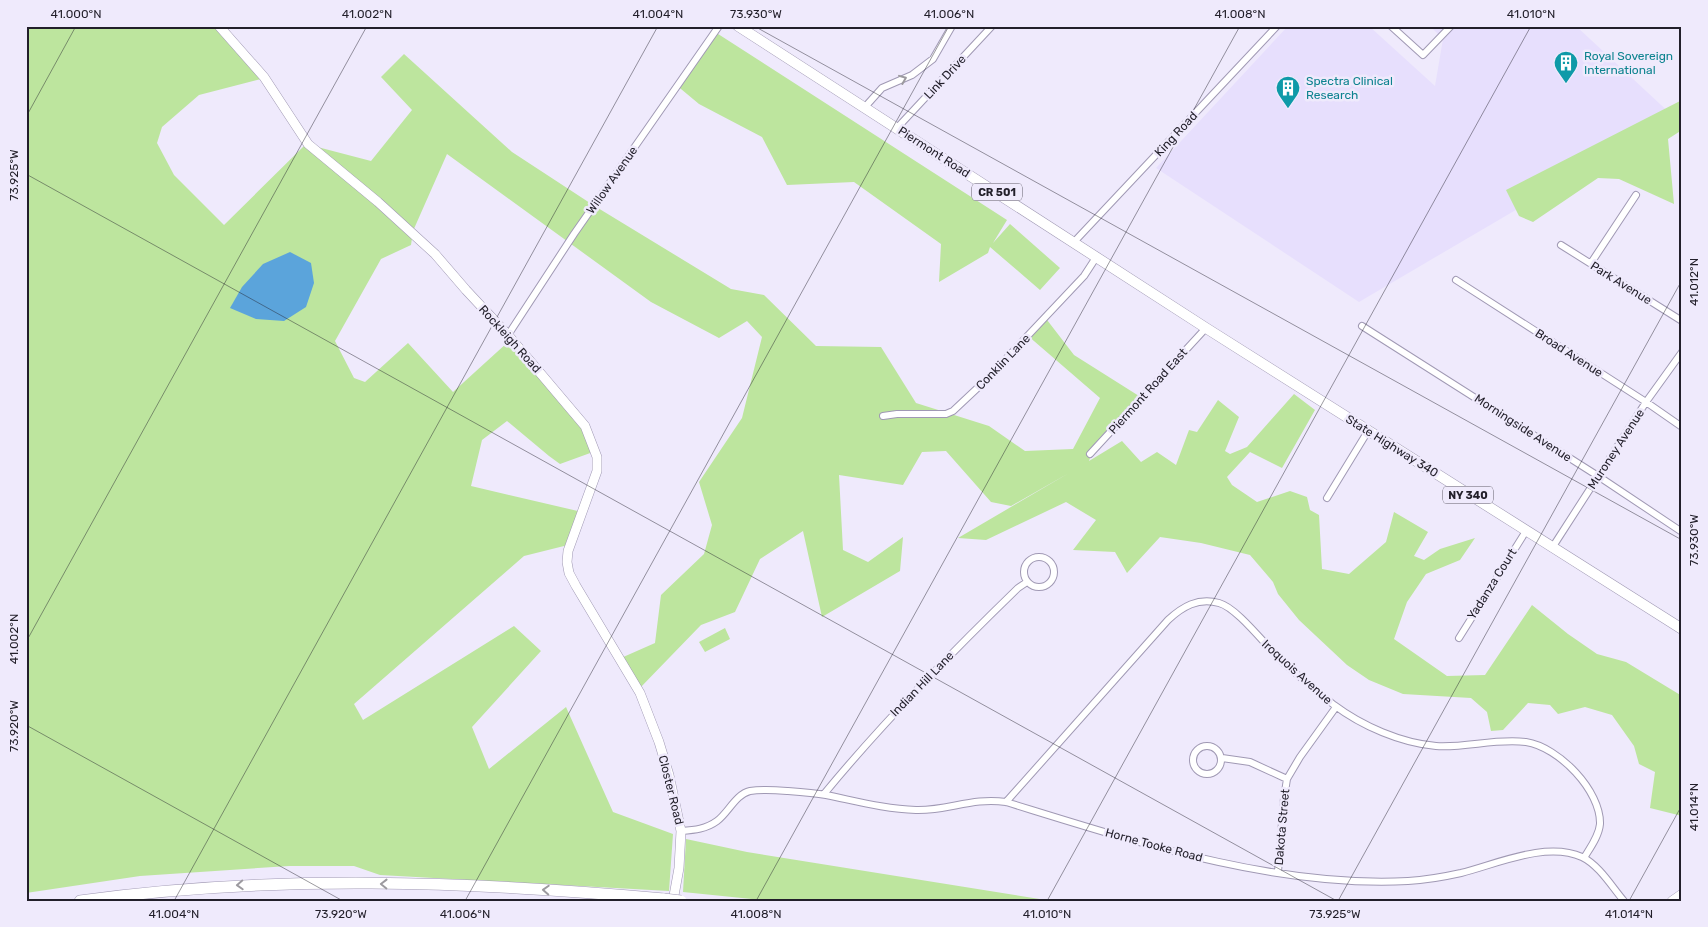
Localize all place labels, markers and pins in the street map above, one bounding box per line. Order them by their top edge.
place label: Royal Sovereign International [1584,49,1673,77]
building icon: Royal Sovereign International [1553,50,1579,84]
place label: Spectra Clinical Research [1306,74,1393,102]
building icon: Spectra Clinical Research [1275,75,1301,109]

